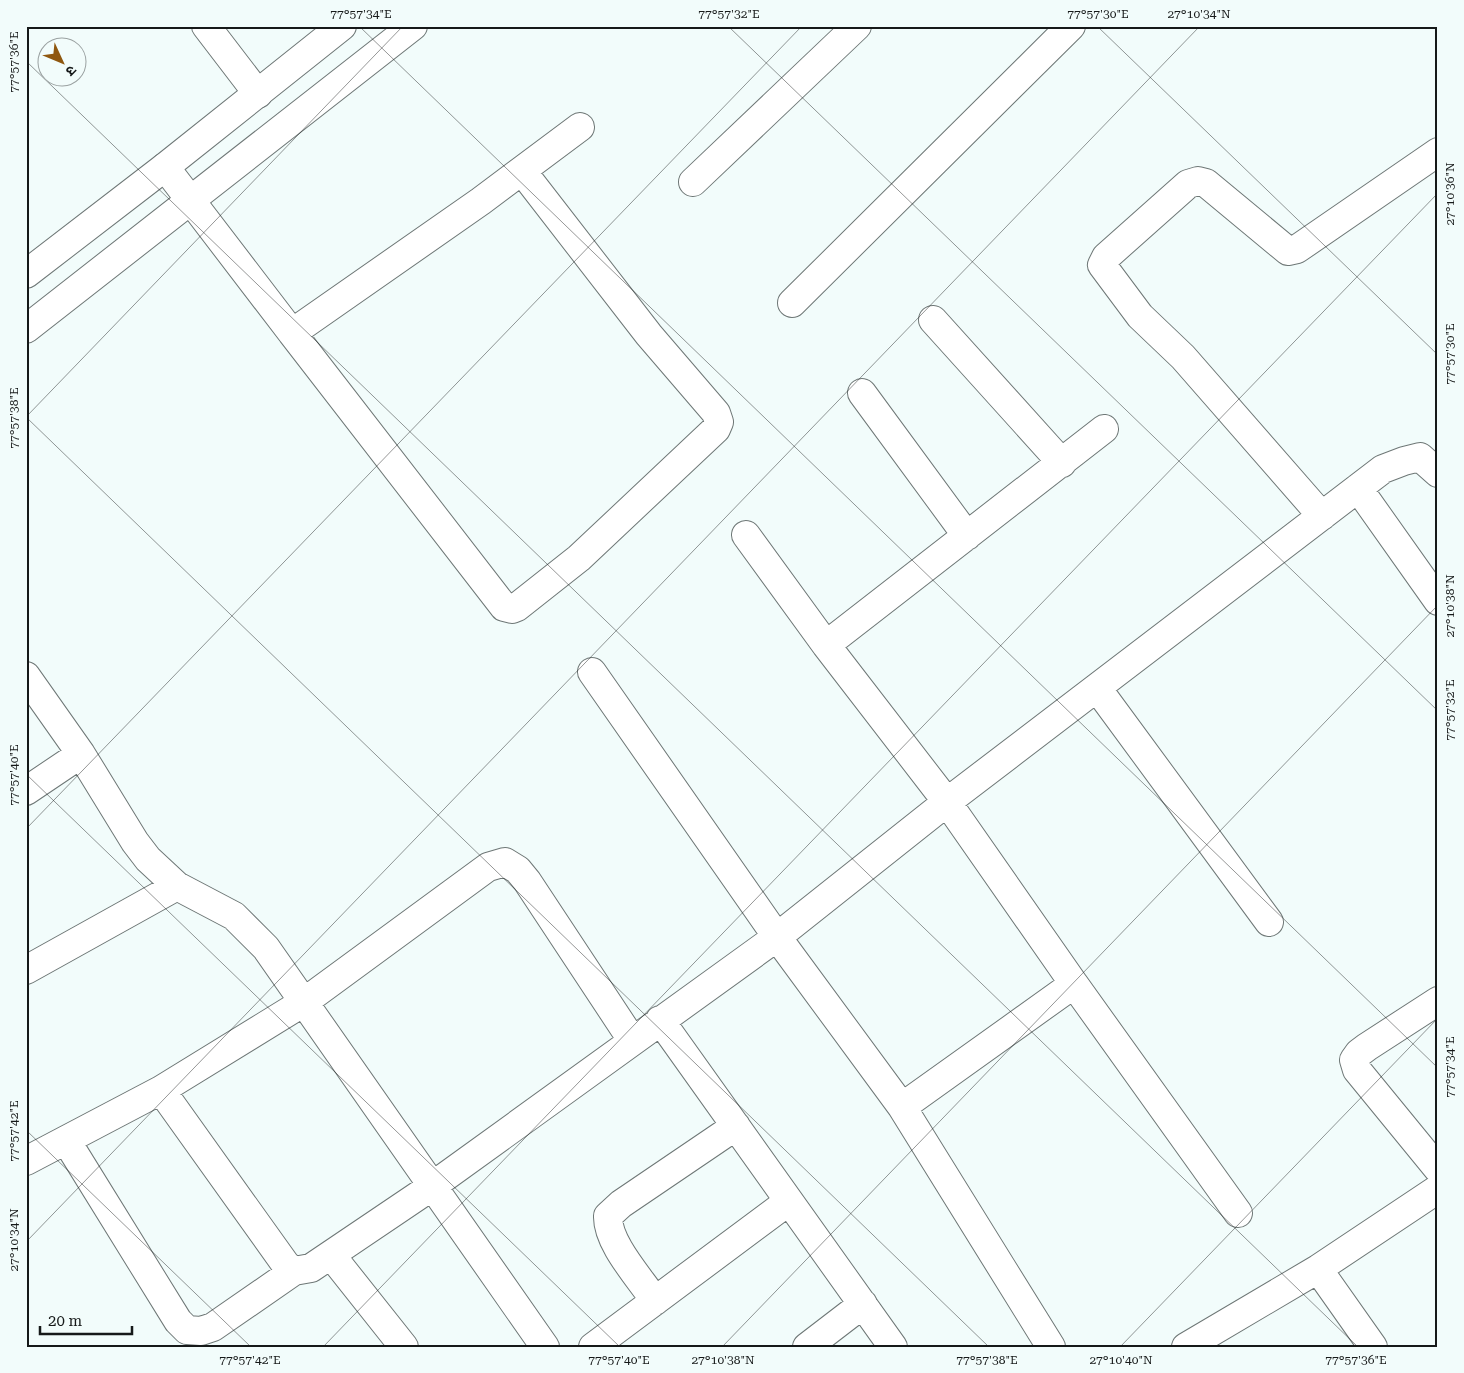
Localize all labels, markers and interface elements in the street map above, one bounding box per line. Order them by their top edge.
text: 77°57'34"E [330,7,392,21]
text: 77°57'32"E [698,7,760,21]
text: 77°57'30"E [1067,7,1129,21]
text: 27°10'34"N [1167,7,1231,21]
text: 77°57'36"E [7,31,21,93]
north arrow [38,38,88,88]
text: उ [62,63,80,80]
text: 27°10'36"N [1443,162,1457,226]
text: 77°57'30"E [1443,323,1457,385]
text: 77°57'38"E [7,387,21,449]
text: 27°10'38"N [1443,574,1457,638]
text: 77°57'32"E [1443,679,1457,741]
text: 77°57'40"E [7,744,21,806]
text: 77°57'34"E [1443,1036,1457,1098]
text: 77°57'42"E [7,1100,21,1162]
text: 27°10'34"N [7,1208,21,1272]
scale bar [40,1303,132,1335]
text: 20 m [48,1312,83,1330]
text: 77°57'42"E [219,1353,281,1367]
text: 77°57'40"E [588,1353,650,1367]
text: 27°10'38"N [691,1353,755,1367]
text: 77°57'38"E [956,1353,1018,1367]
text: 27°10'40"N [1089,1353,1153,1367]
text: 77°57'36"E [1325,1353,1387,1367]

